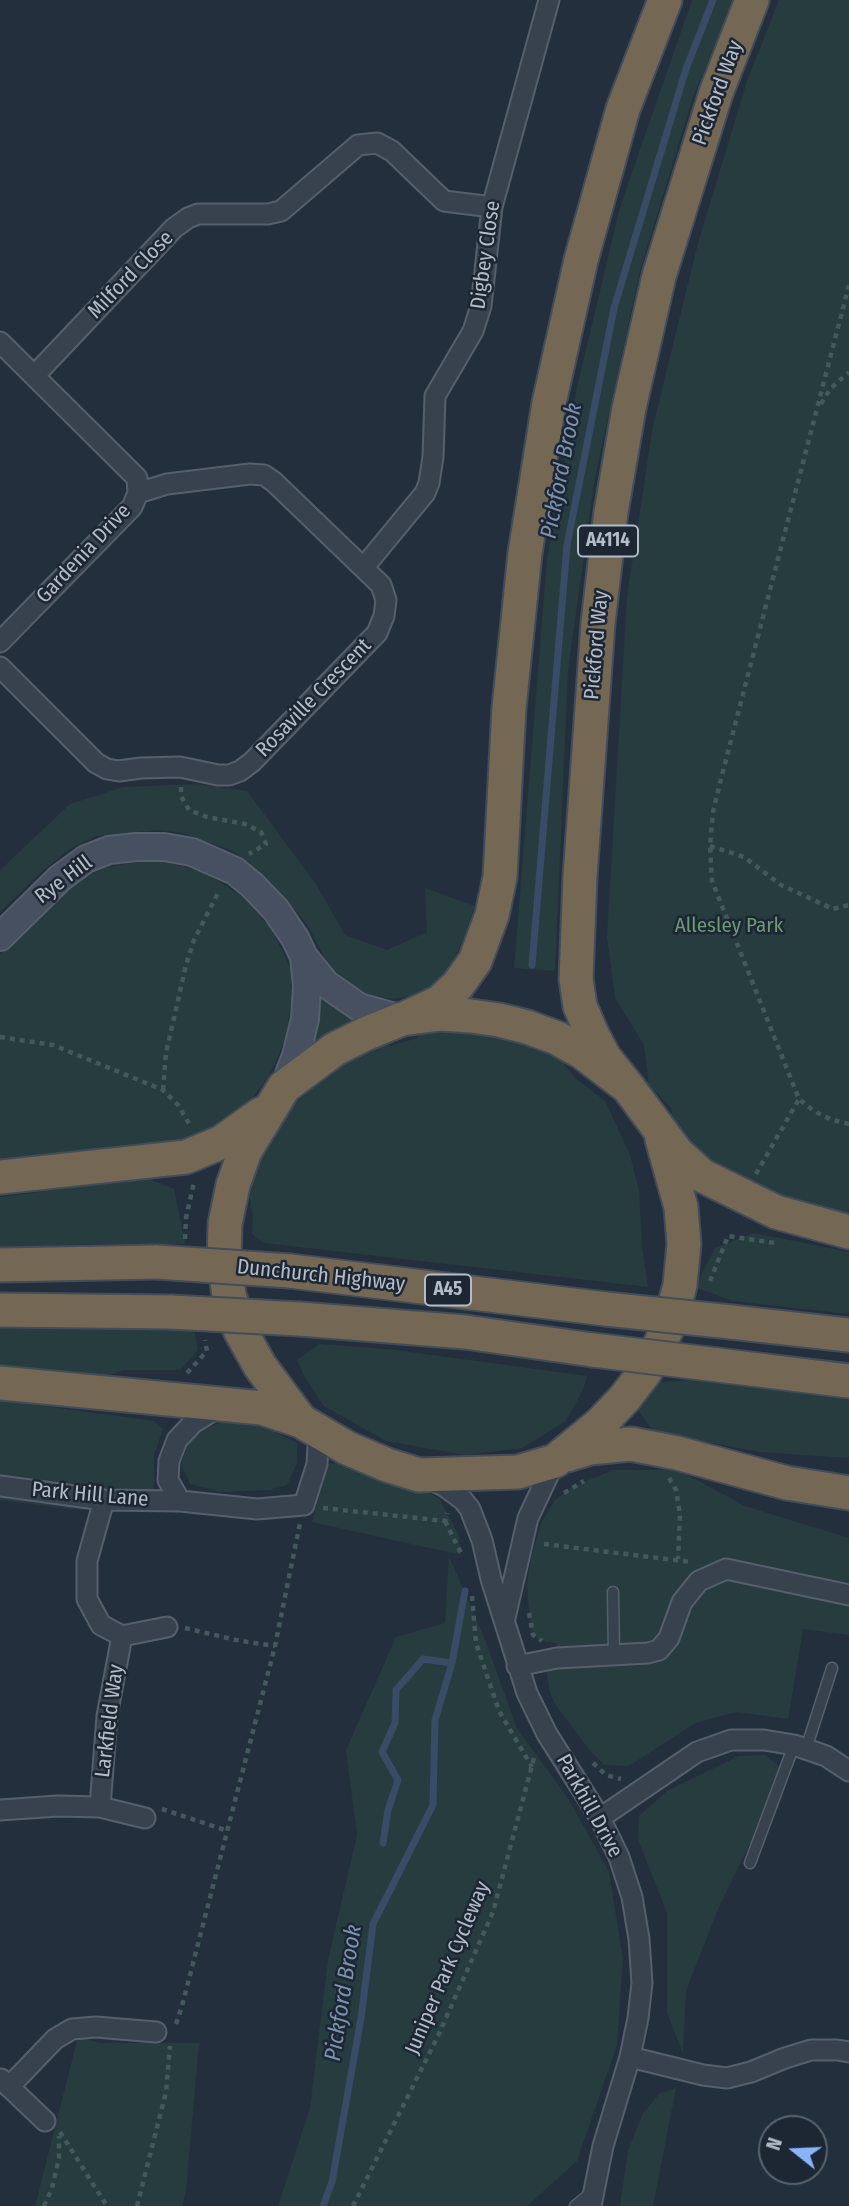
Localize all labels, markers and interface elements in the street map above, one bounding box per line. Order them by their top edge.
street label: Pickford Way [687,37,749,149]
street label: Digbey Close [466,199,506,311]
street label: Milford Close [83,226,179,324]
water label: Pickford Brook [535,401,589,541]
street label: Gardenia Drive [32,499,136,609]
road number: A4114 [578,526,638,556]
street label: Pickford Way [580,589,614,701]
street label: Rosaville Crescent [251,633,377,763]
street label: Rye Hill [30,850,98,910]
park label: Allesley Park [675,913,783,939]
street label: Dunchurch Highway [236,1255,406,1297]
road number: A45 [425,1274,471,1306]
street label: Park Hill Lane [31,1477,149,1513]
street label: Larkfield Way [91,1663,129,1779]
street label: Parkhill Drive [550,1750,628,1862]
street label: Juniper Park Cycleway [400,1878,496,2058]
water label: Pickford Brook [320,1923,368,2063]
north arrow [758,2115,828,2185]
text: N [762,2135,787,2153]

